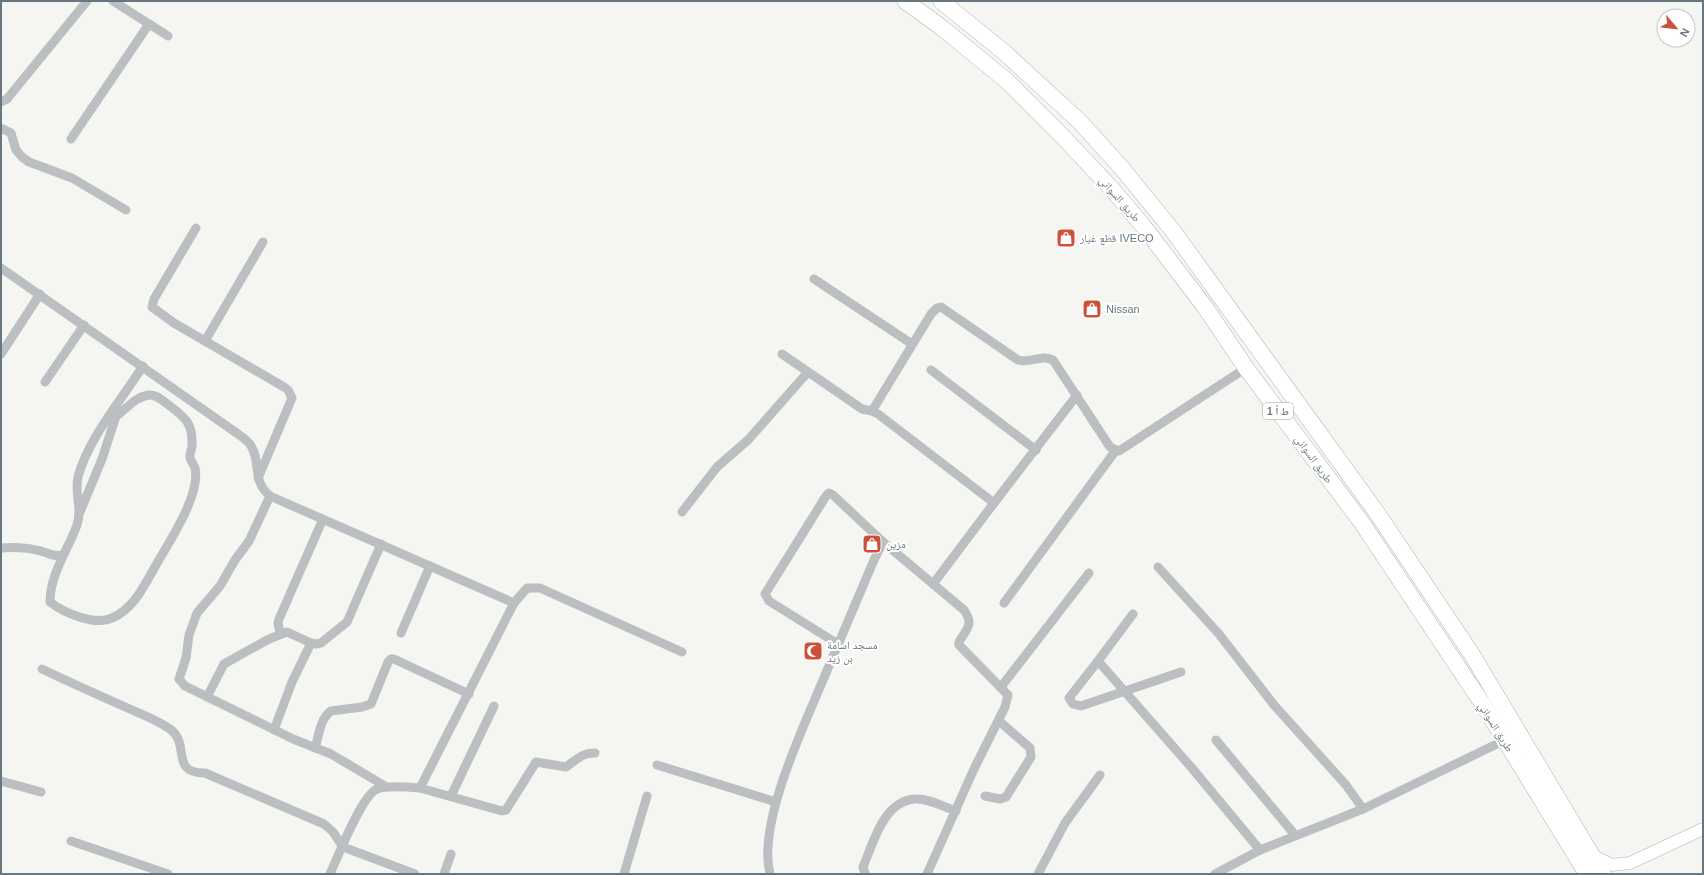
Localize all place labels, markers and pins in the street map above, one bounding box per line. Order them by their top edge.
shop icon: قطع غيار IVECO [1055,227,1077,249]
place label: قطع غيار IVECO [1079,232,1154,245]
shop icon: Nissan [1081,298,1103,320]
place label: Nissan [1106,303,1140,315]
shop icon: مزين [861,533,883,555]
place label: مزين [886,538,906,551]
place label: مسجد اسامة بن زيد [827,639,878,665]
mosque icon: مسجد اسامة بن زيد [802,640,824,662]

